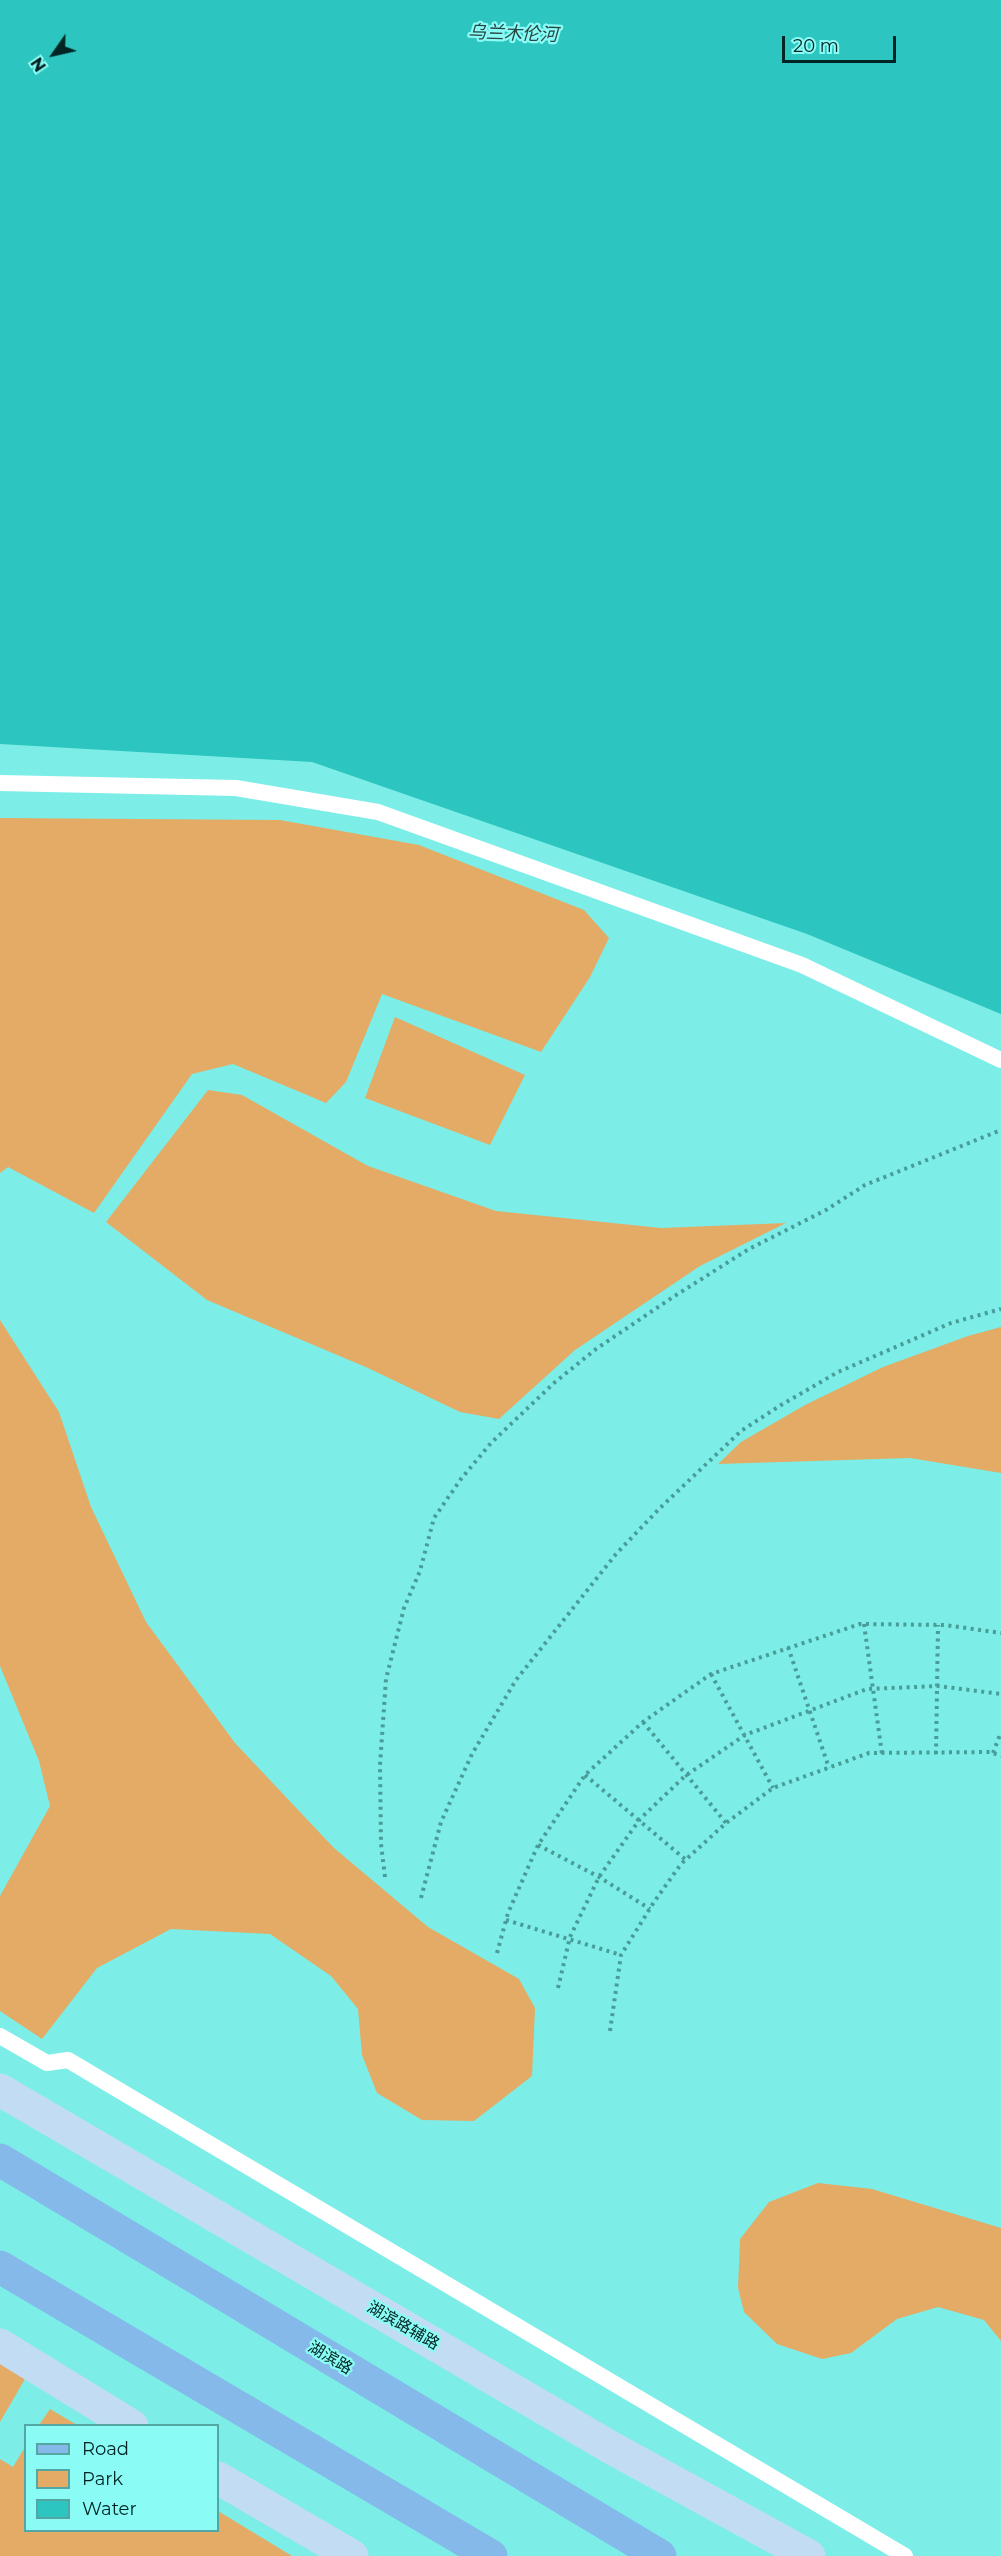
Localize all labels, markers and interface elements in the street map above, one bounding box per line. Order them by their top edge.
water label: 乌兰木伦河 [468,22,558,46]
north arrow [24,24,84,84]
scale bar [785,24,899,62]
text: 20 m [793,35,839,57]
text: N [27,54,50,75]
street label: 湖滨路辅路 [364,2298,442,2354]
street label: 湖滨路 [304,2337,356,2379]
legend [24,2424,219,2532]
text: Road [82,2438,129,2460]
text: Park [82,2468,123,2490]
text: Water [82,2498,137,2520]

